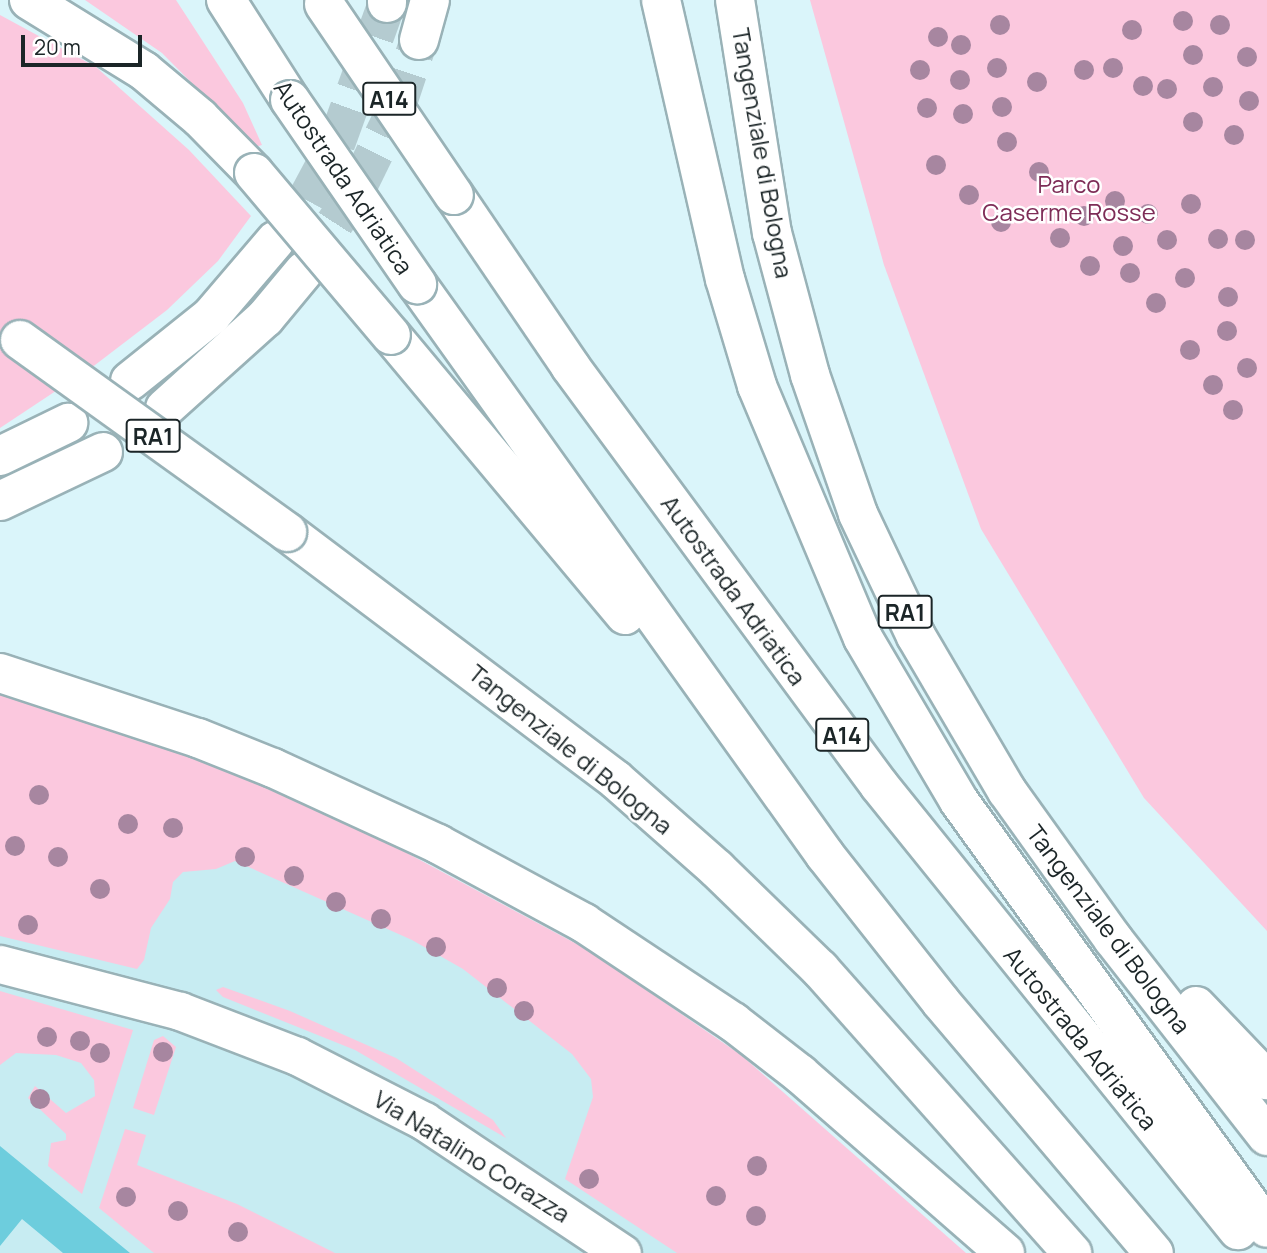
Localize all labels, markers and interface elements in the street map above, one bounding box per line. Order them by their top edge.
scale bar [24,21,145,65]
street label: Tangenziale di Bologna [727,26,799,280]
text: 20 m [34,33,81,61]
street label: Autostrada Adriatica [268,75,420,279]
road number: A14 [361,80,417,118]
park label: Parco Caserme Rosse [982,170,1156,226]
road number: RA1 [125,416,181,456]
street label: Autostrada Adriatica [655,490,813,690]
road number: RA1 [877,592,933,632]
street label: Tangenziale di Bologna [463,658,679,840]
road number: A14 [814,716,870,754]
street label: Tangenziale di Bologna [1021,819,1197,1039]
street label: Autostrada Adriatica [998,941,1164,1135]
street label: Via Natalino Corazza [369,1084,575,1228]

